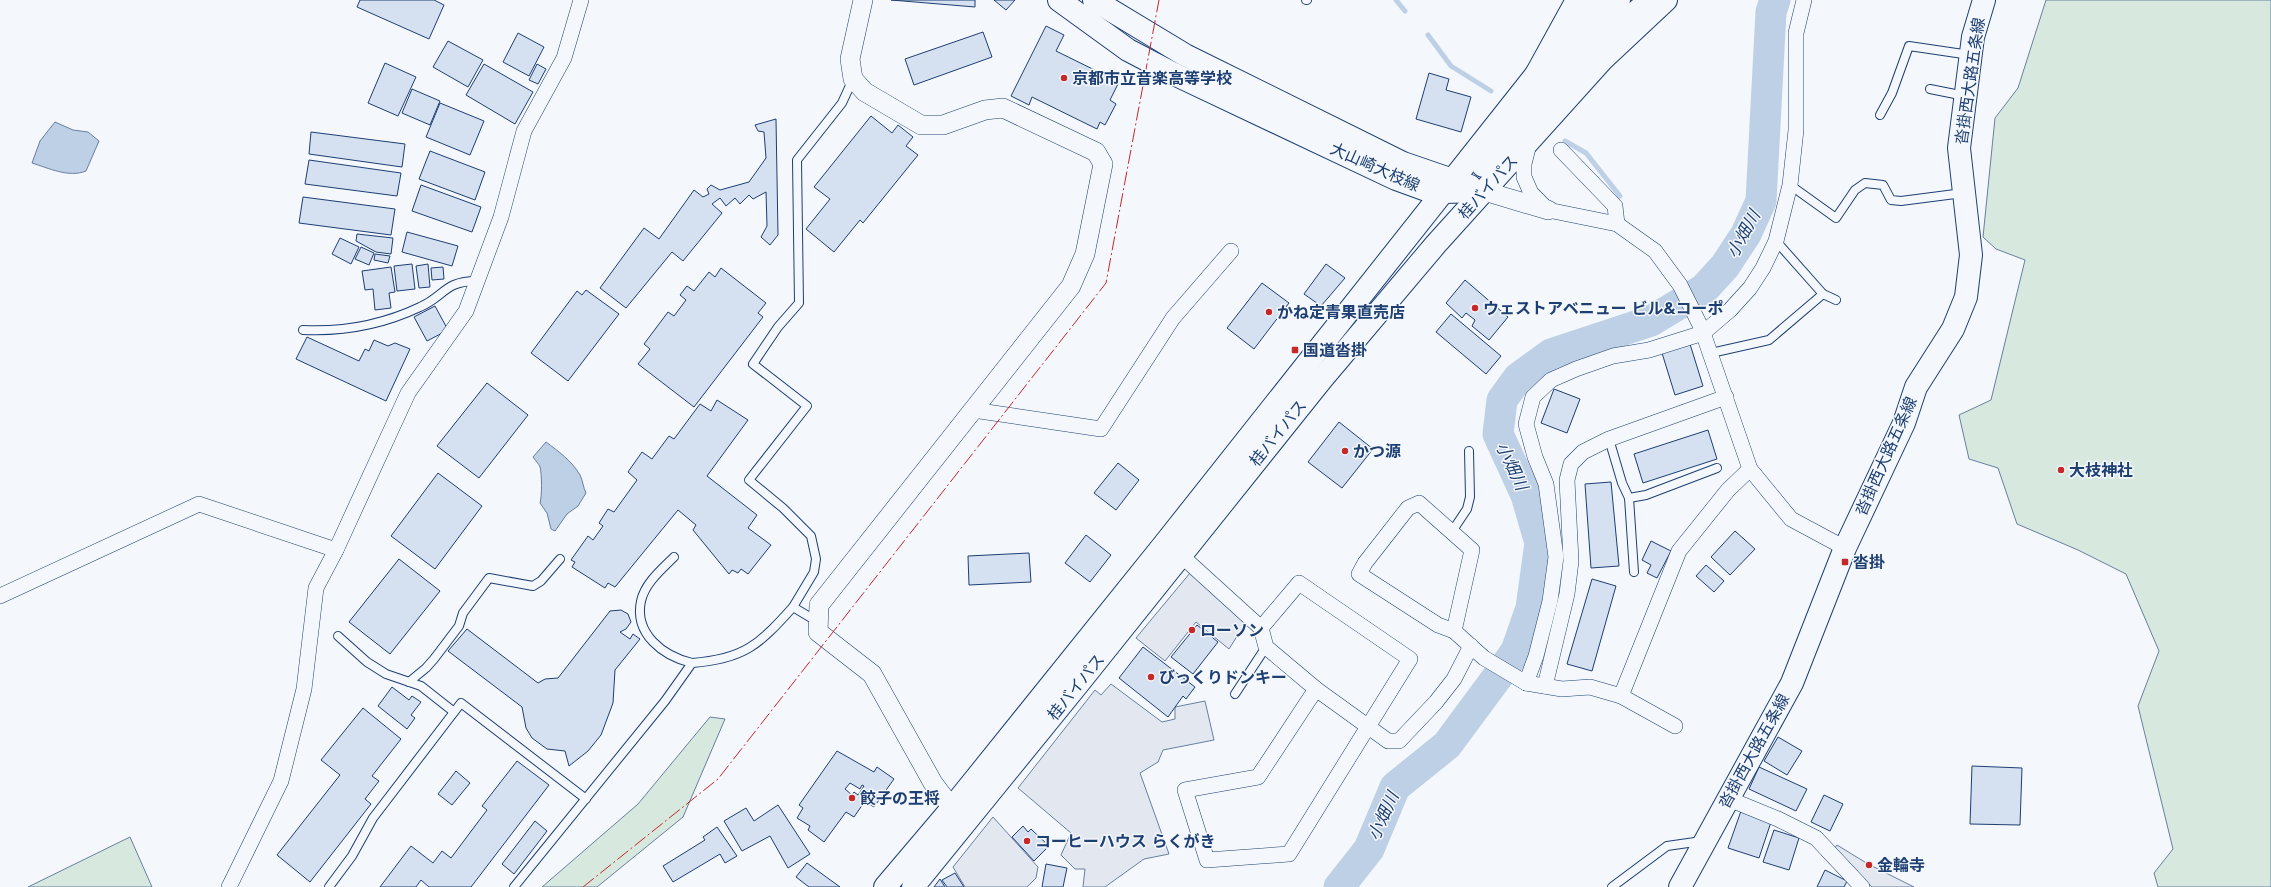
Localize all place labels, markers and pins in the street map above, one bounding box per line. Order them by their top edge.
place label: 京都市立音楽高等学校 [1072,67,1232,90]
marker: 京都市立音楽高等学校 [1059,73,1069,83]
place label: ウェストアベニュー ビル&コーポ [1483,297,1724,320]
place label: かね定青果直売店 [1277,301,1405,324]
marker: ウェストアベニュー ビル&コーポ [1470,303,1480,313]
marker: かね定青果直売店 [1264,307,1274,317]
place label: 国道沓掛 [1303,339,1367,362]
marker: 国道沓掛 [1290,345,1300,355]
place label: かつ源 [1353,440,1401,463]
marker: かつ源 [1340,446,1350,456]
place label: 大枝神社 [2069,459,2133,482]
marker: 大枝神社 [2056,465,2066,475]
place label: 沓掛 [1853,551,1885,574]
marker: 沓掛 [1840,557,1850,567]
place label: ローソン [1200,619,1264,642]
marker: ローソン [1187,625,1197,635]
place label: びっくりドンキー [1159,666,1287,689]
marker: びっくりドンキー [1146,672,1156,682]
place label: 餃子の王将 [860,787,940,810]
marker: 餃子の王将 [847,793,857,803]
place label: コーヒーハウス らくがき [1035,830,1215,853]
marker: コーヒーハウス らくがき [1022,836,1032,846]
place label: 金輪寺 [1877,854,1925,877]
marker: 金輪寺 [1864,860,1874,870]

